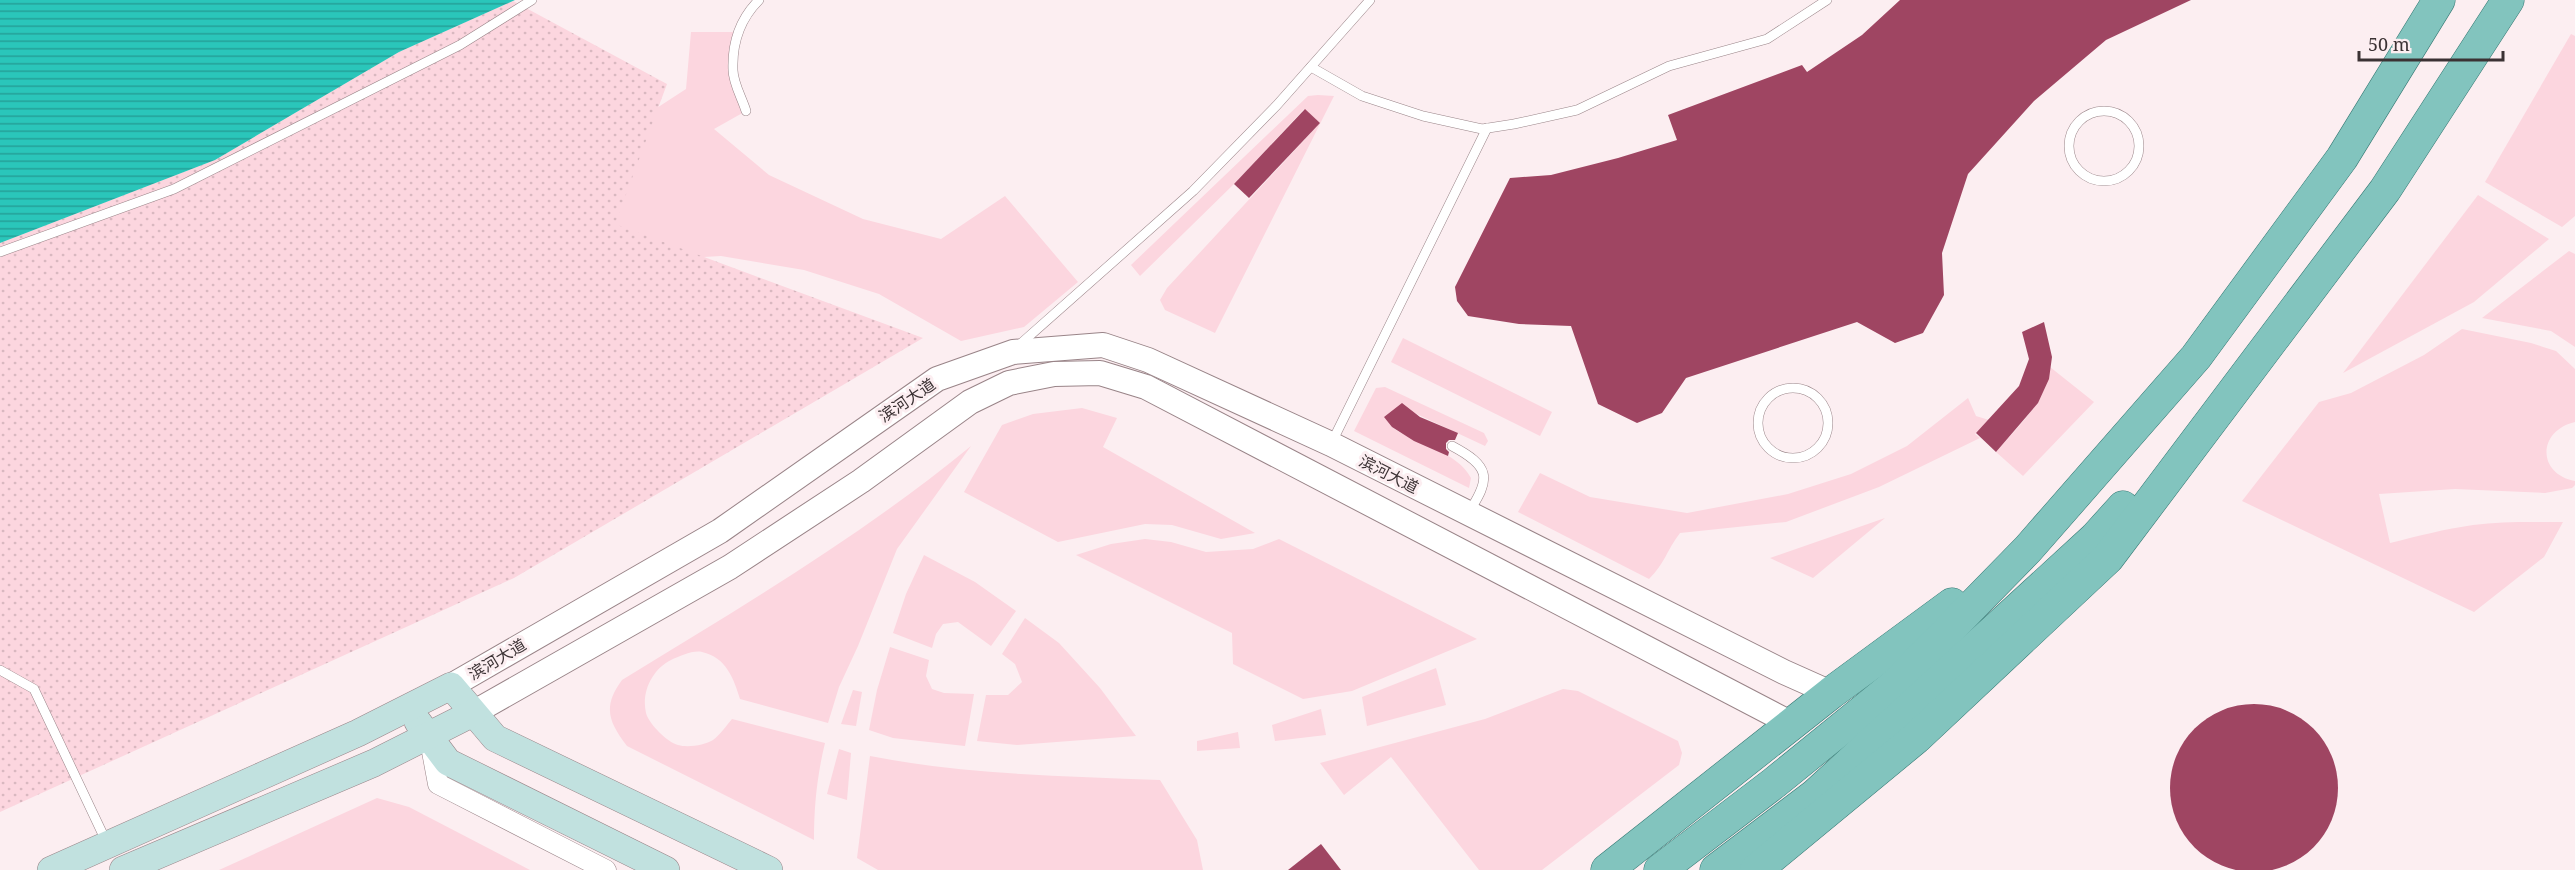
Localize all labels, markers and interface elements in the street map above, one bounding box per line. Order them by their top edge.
scale bar [2359,24,2503,62]
text: 50 m [2368,32,2410,56]
street label: 滨河大道 [874,373,940,427]
street label: 滨河大道 [1355,450,1423,498]
street label: 滨河大道 [464,633,530,685]

